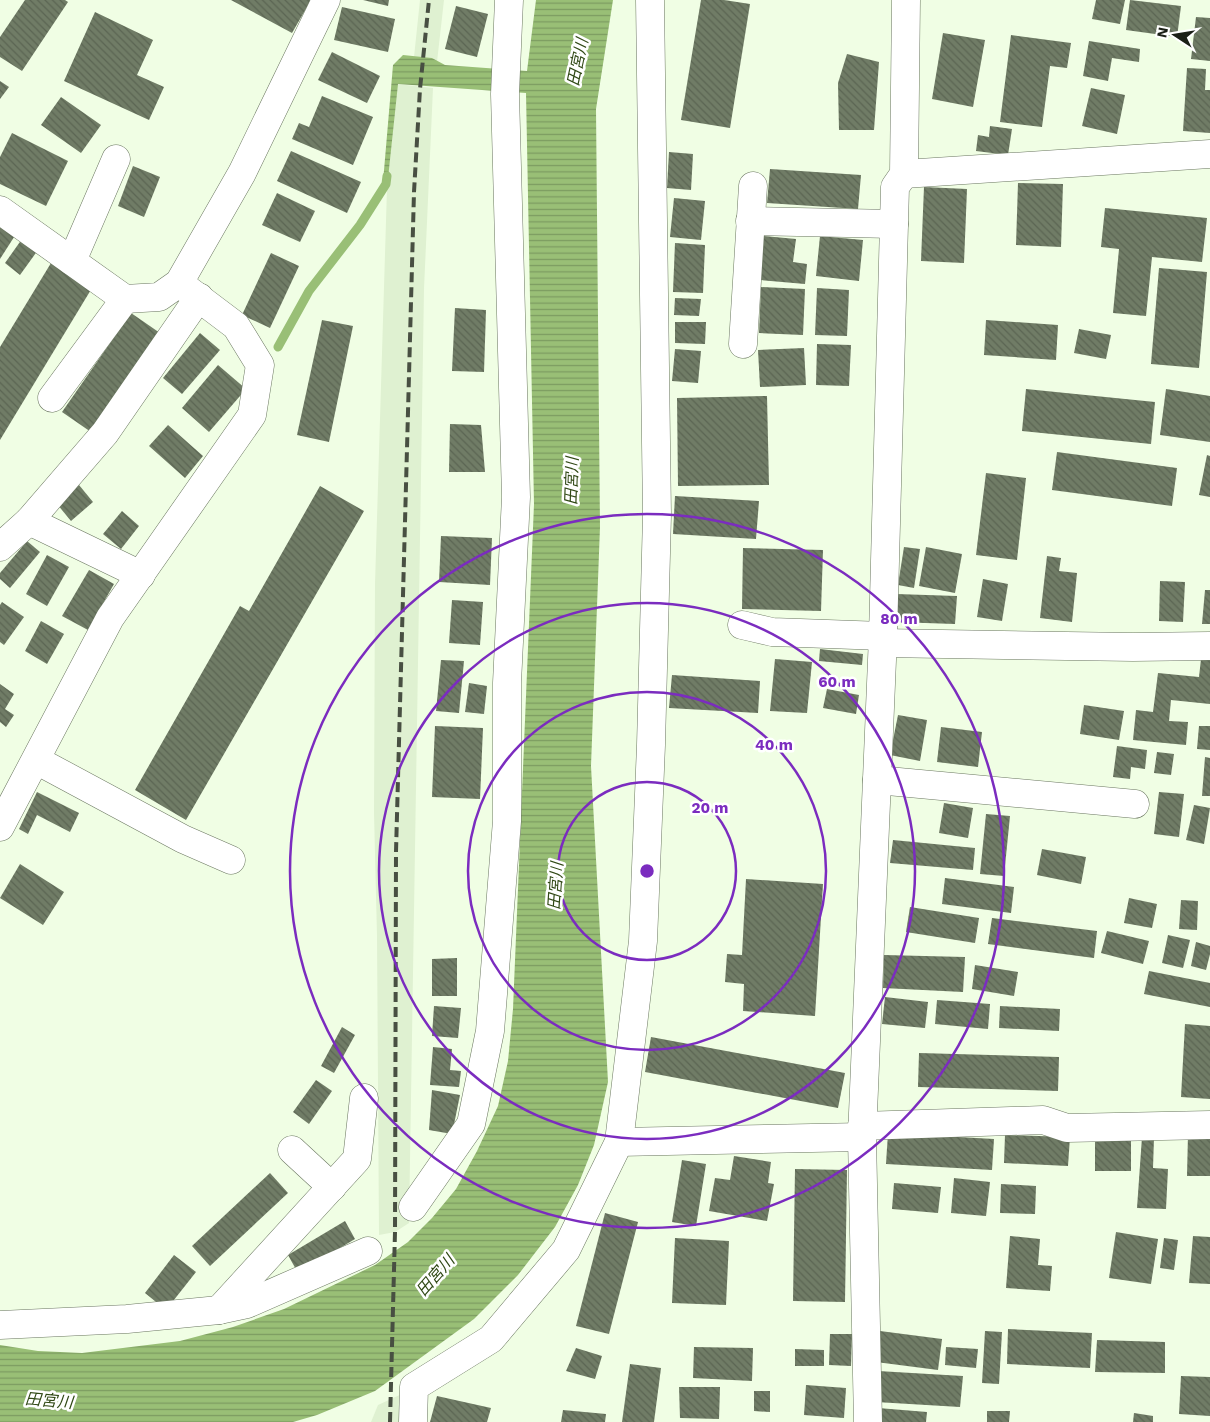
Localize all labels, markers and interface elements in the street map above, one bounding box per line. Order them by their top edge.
north arrow [1150,10,1200,60]
text: N [1153,26,1171,39]
water label: 田宮川 [563,35,592,88]
water label: 田宮川 [561,455,582,505]
text: 80 m [880,610,918,628]
text: 60 m [818,673,856,691]
text: 40 m [755,736,793,754]
text: 20 m [691,799,729,817]
water label: 田宮川 [544,859,567,911]
centre of rings [638,862,656,880]
water label: 田宮川 [412,1249,460,1300]
water label: 田宮川 [24,1389,76,1412]

